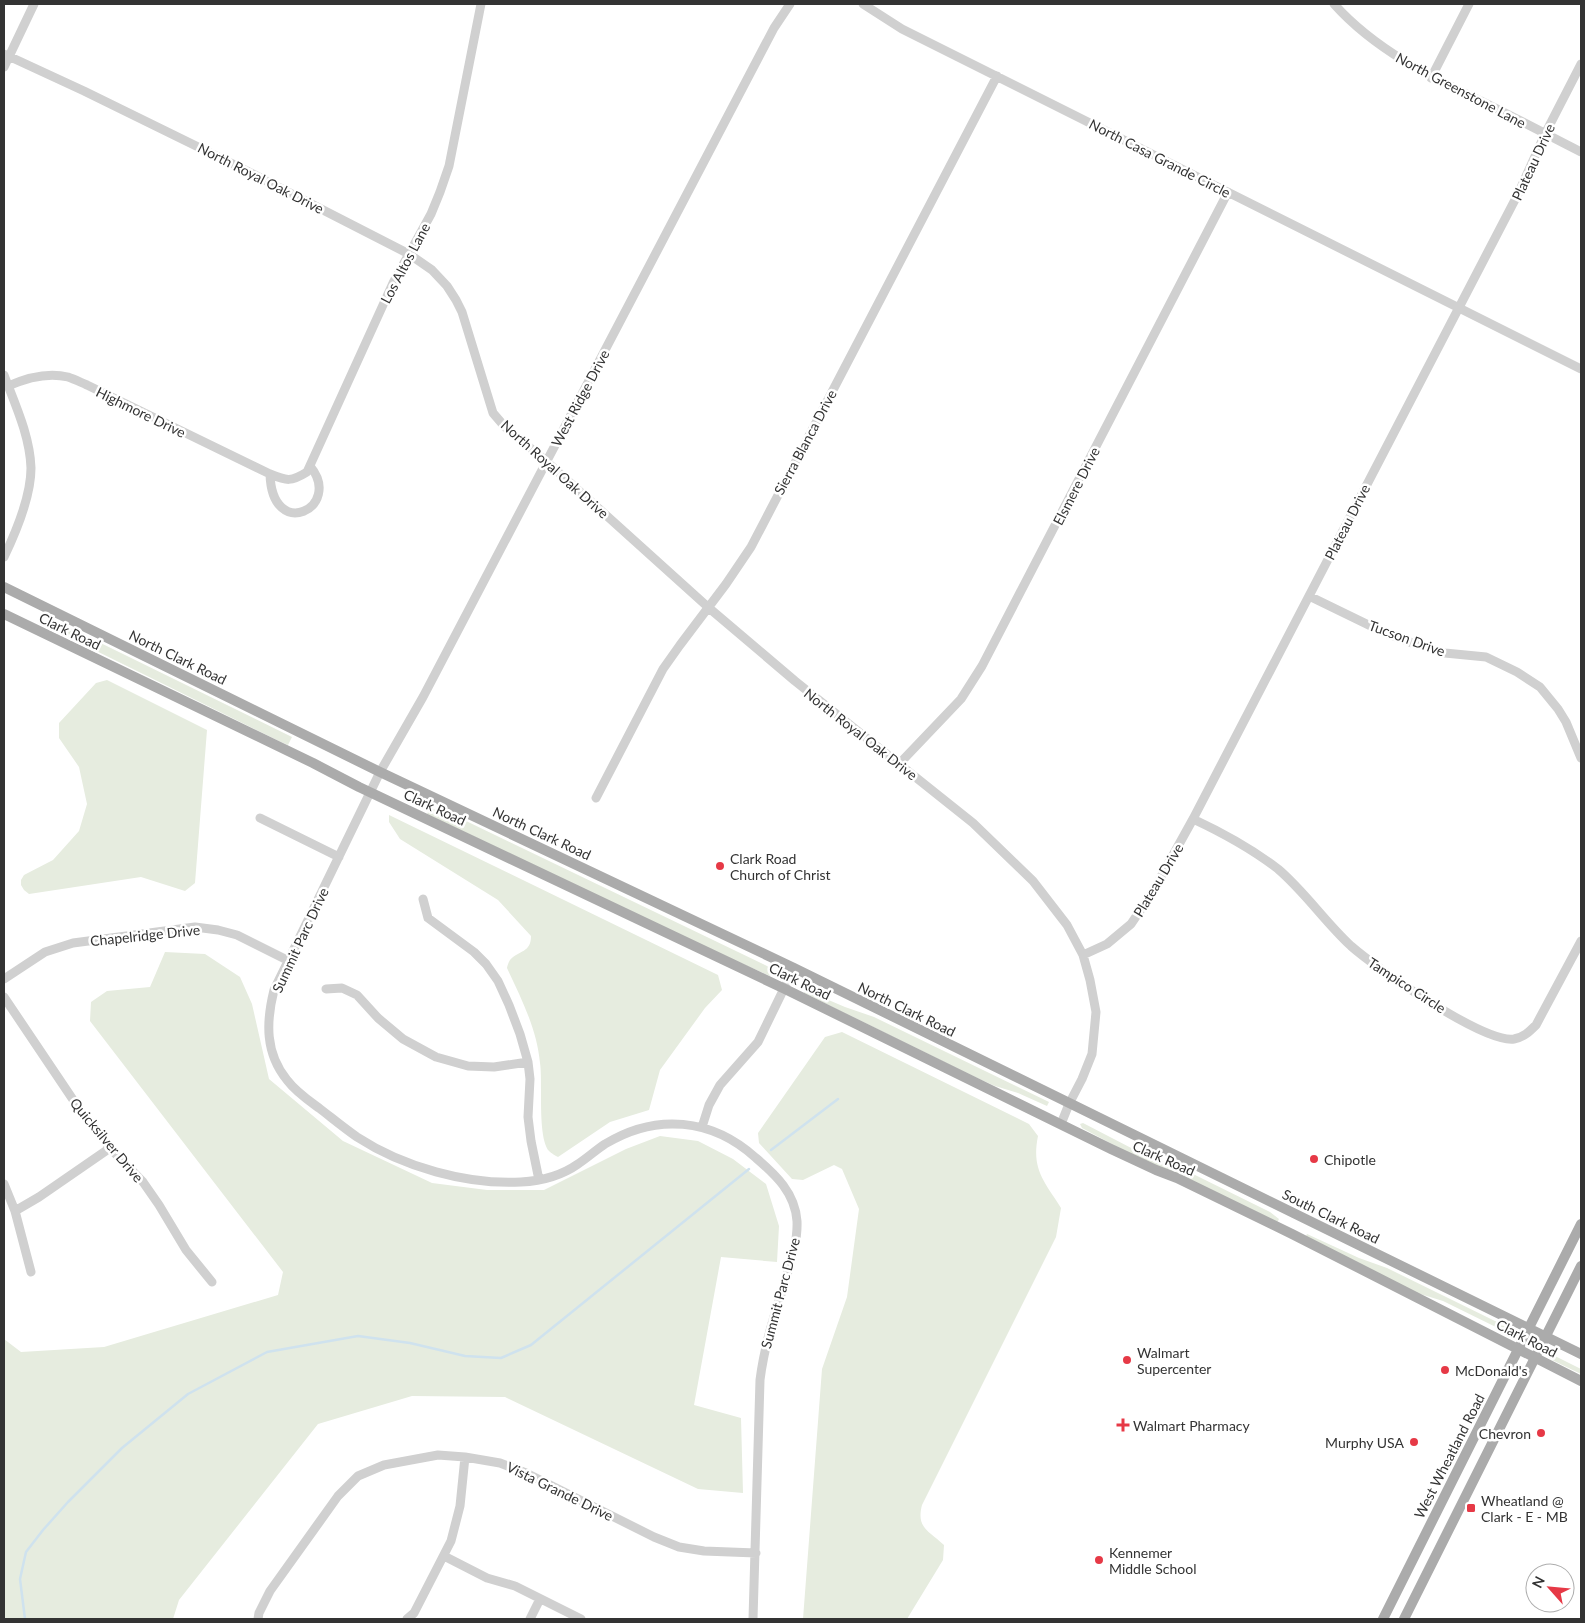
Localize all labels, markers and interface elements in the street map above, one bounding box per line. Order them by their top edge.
street label: North Greenstone Lane [1393,49,1529,131]
street label: North Casa Grande Circle [1086,115,1234,201]
street label: Plateau Drive [1508,121,1558,203]
street label: North Royal Oak Drive [195,139,327,217]
street label: Los Altos Lane [377,220,433,306]
street label: West Ridge Drive [547,347,613,449]
street label: Highmore Drive [93,383,189,441]
street label: Sierra Blanca Drive [770,387,840,497]
street label: North Royal Oak Drive [498,416,612,522]
street label: Elsmere Drive [1049,444,1103,528]
street label: Plateau Drive [1321,481,1373,563]
street label: Clark Road [36,609,104,653]
street label: Tucson Drive [1366,616,1448,660]
street label: North Clark Road [126,626,230,688]
street label: North Royal Oak Drive [801,685,921,783]
street label: Clark Road [401,785,469,829]
street label: North Clark Road [490,803,594,863]
street label: Plateau Drive [1129,840,1187,920]
place label: Clark Road Church of Christ [730,850,831,883]
marker: Clark Road Church of Christ [714,860,726,872]
street label: Summit Parc Drive [268,885,332,995]
street label: Chapelridge Drive [89,921,201,949]
street label: Tampico Circle [1365,954,1449,1016]
street label: Clark Road [766,959,834,1003]
street label: North Clark Road [855,978,959,1040]
street label: Quicksilver Drive [67,1094,147,1186]
street label: Clark Road [1130,1137,1198,1179]
place label: Chipotle [1324,1151,1376,1168]
marker: Chipotle [1308,1153,1320,1165]
street label: South Clark Road [1280,1185,1382,1247]
street label: Summit Parc Drive [757,1236,803,1350]
street label: Clark Road [1494,1315,1560,1361]
place label: Walmart Supercenter [1137,1344,1211,1377]
marker: Walmart Supercenter [1121,1354,1133,1366]
place label: McDonald's [1455,1362,1528,1379]
marker: McDonald's [1439,1364,1451,1376]
street label: West Wheatland Road [1410,1391,1488,1521]
place label: Walmart Pharmacy [1133,1417,1251,1434]
marker: Walmart Pharmacy [1117,1419,1129,1431]
place label: Chevron [1479,1425,1531,1442]
marker: Chevron [1535,1427,1547,1439]
place label: Murphy USA [1325,1434,1405,1451]
marker: Murphy USA [1408,1436,1420,1448]
street label: Vista Grande Drive [504,1458,616,1524]
place label: Wheatland @ Clark - E - MB [1481,1492,1568,1525]
marker: Wheatland @ Clark - E - MB [1465,1502,1477,1514]
place label: Kennemer Middle School [1109,1544,1196,1577]
marker: Kennemer Middle School [1093,1554,1105,1566]
north arrow [1525,1563,1575,1613]
text: N [1528,1573,1548,1591]

